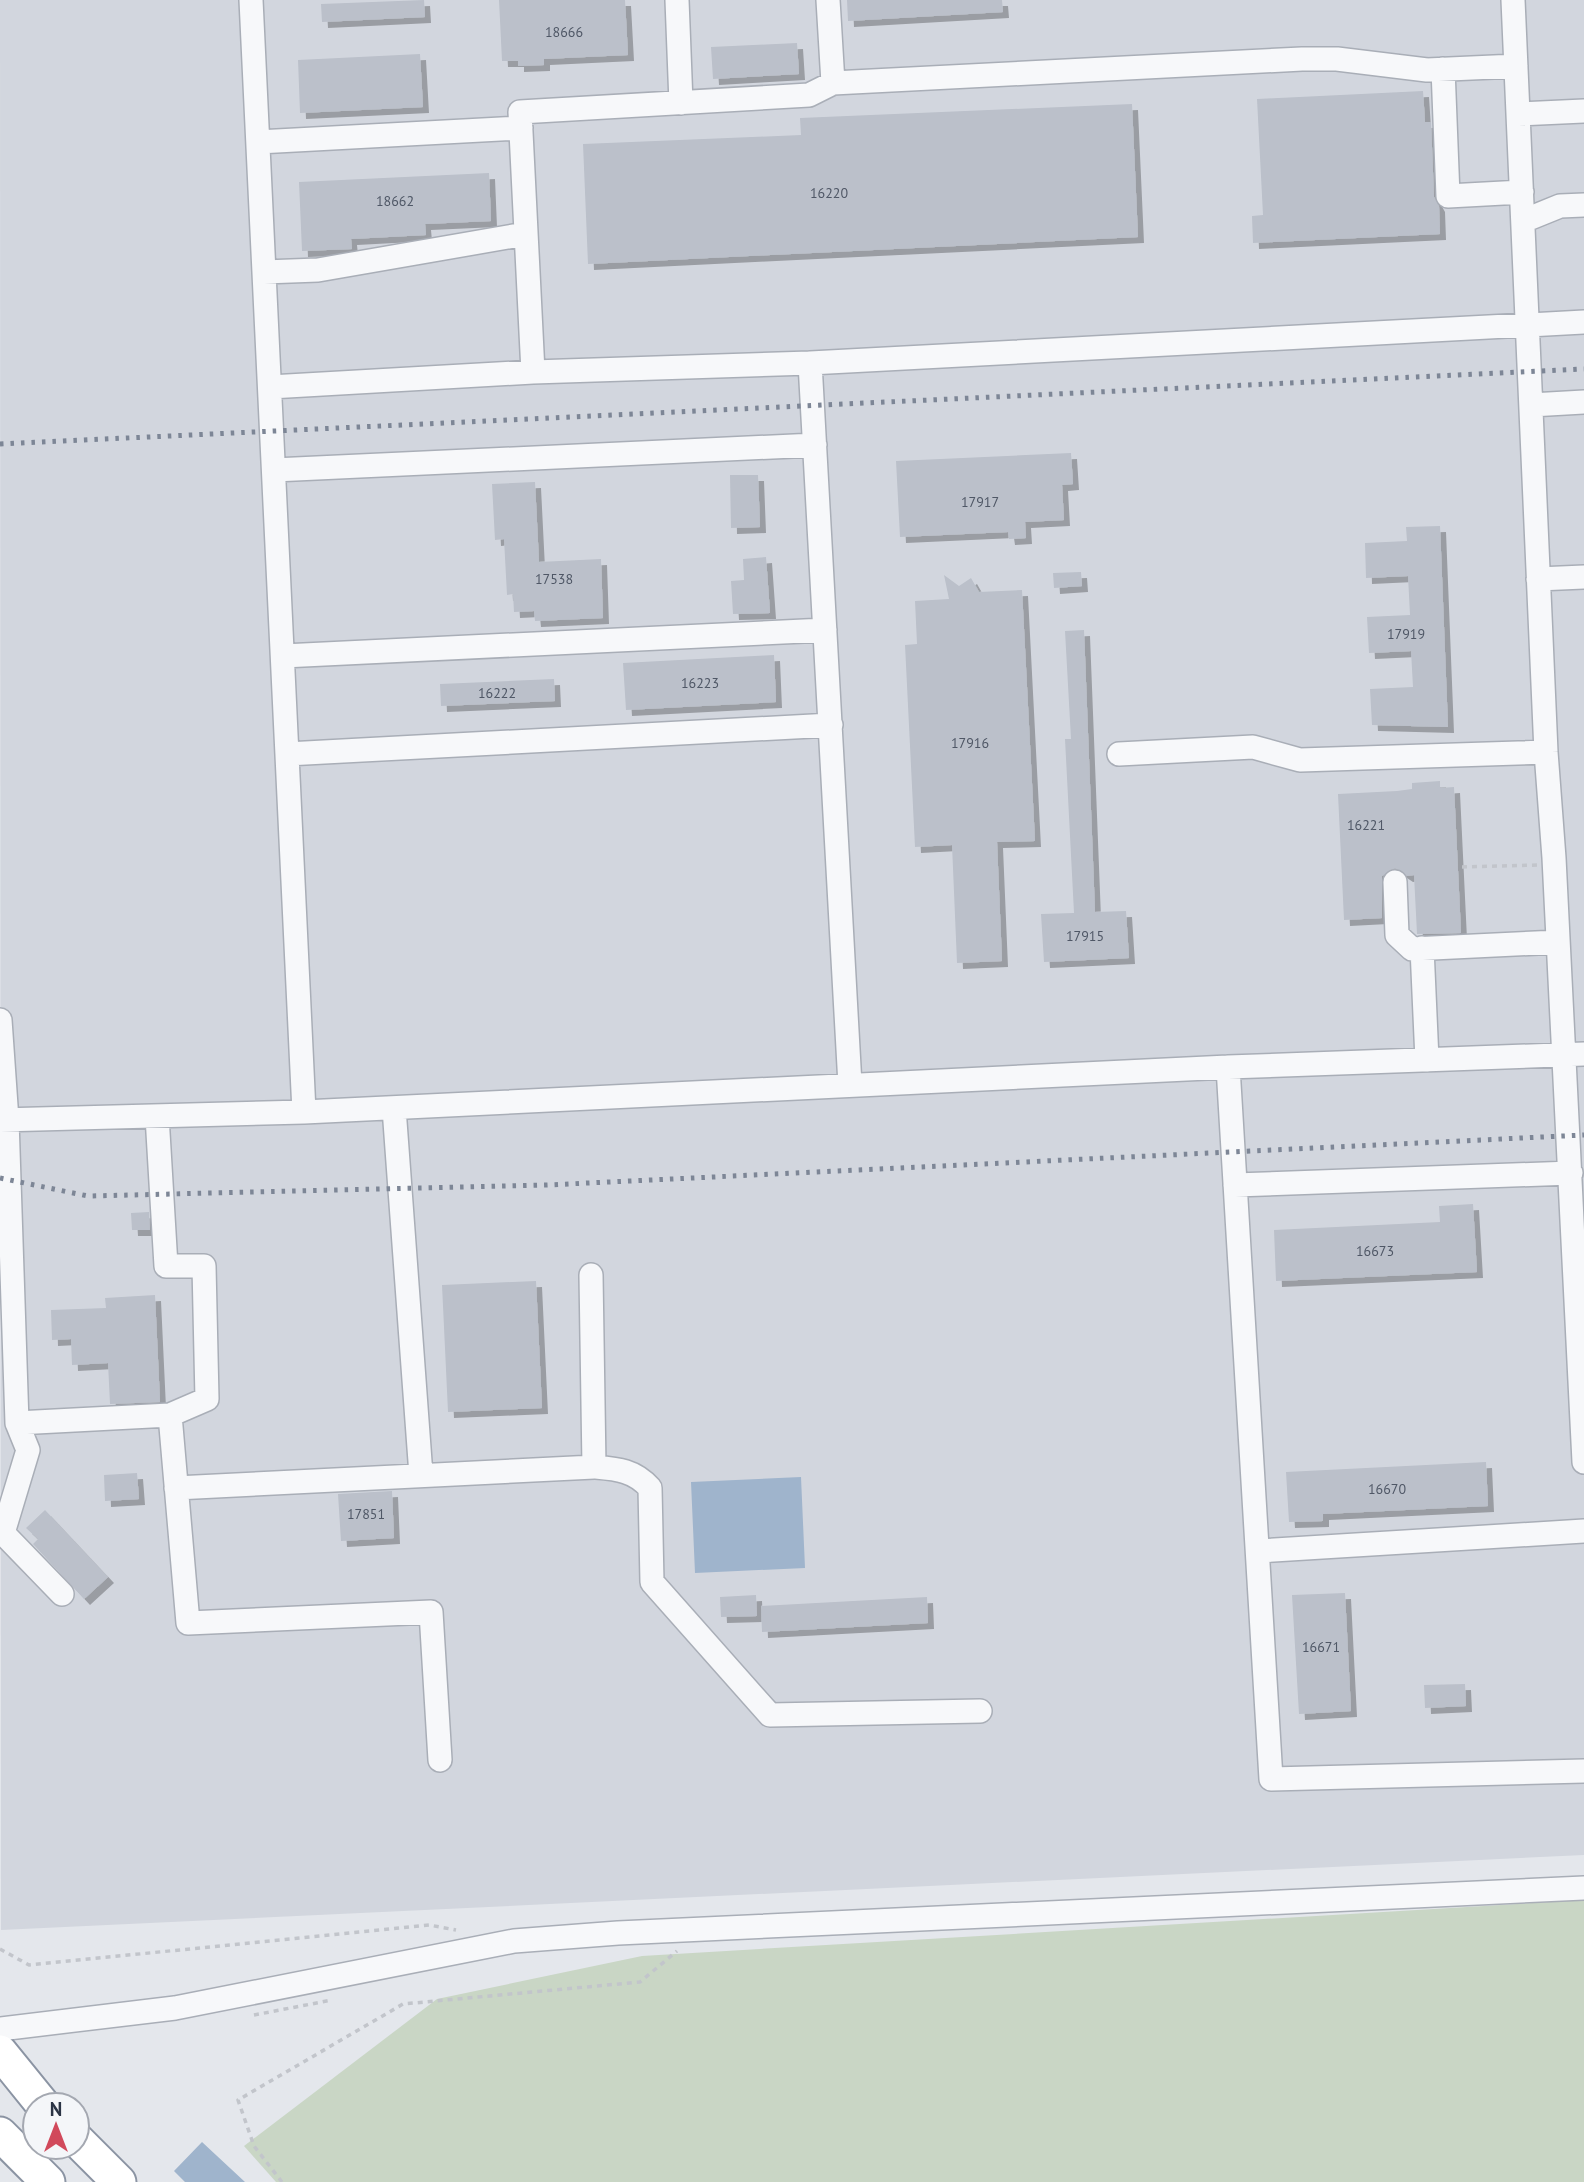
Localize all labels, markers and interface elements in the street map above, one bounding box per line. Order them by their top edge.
house number: 18666 [545,23,583,41]
house number: 16220 [810,184,848,202]
house number: 18662 [376,192,414,210]
house number: 17917 [961,493,999,511]
house number: 17538 [535,570,573,588]
house number: 17919 [1387,625,1425,643]
house number: 16223 [681,674,719,692]
house number: 16222 [478,684,516,702]
house number: 17916 [951,734,989,752]
house number: 16221 [1347,816,1385,834]
house number: 17915 [1066,927,1104,945]
house number: 16673 [1356,1242,1394,1260]
house number: 16670 [1368,1480,1406,1498]
house number: 17851 [347,1505,385,1523]
house number: 16671 [1302,1638,1340,1656]
north arrow [21,2091,91,2161]
text: N [50,2097,62,2121]

